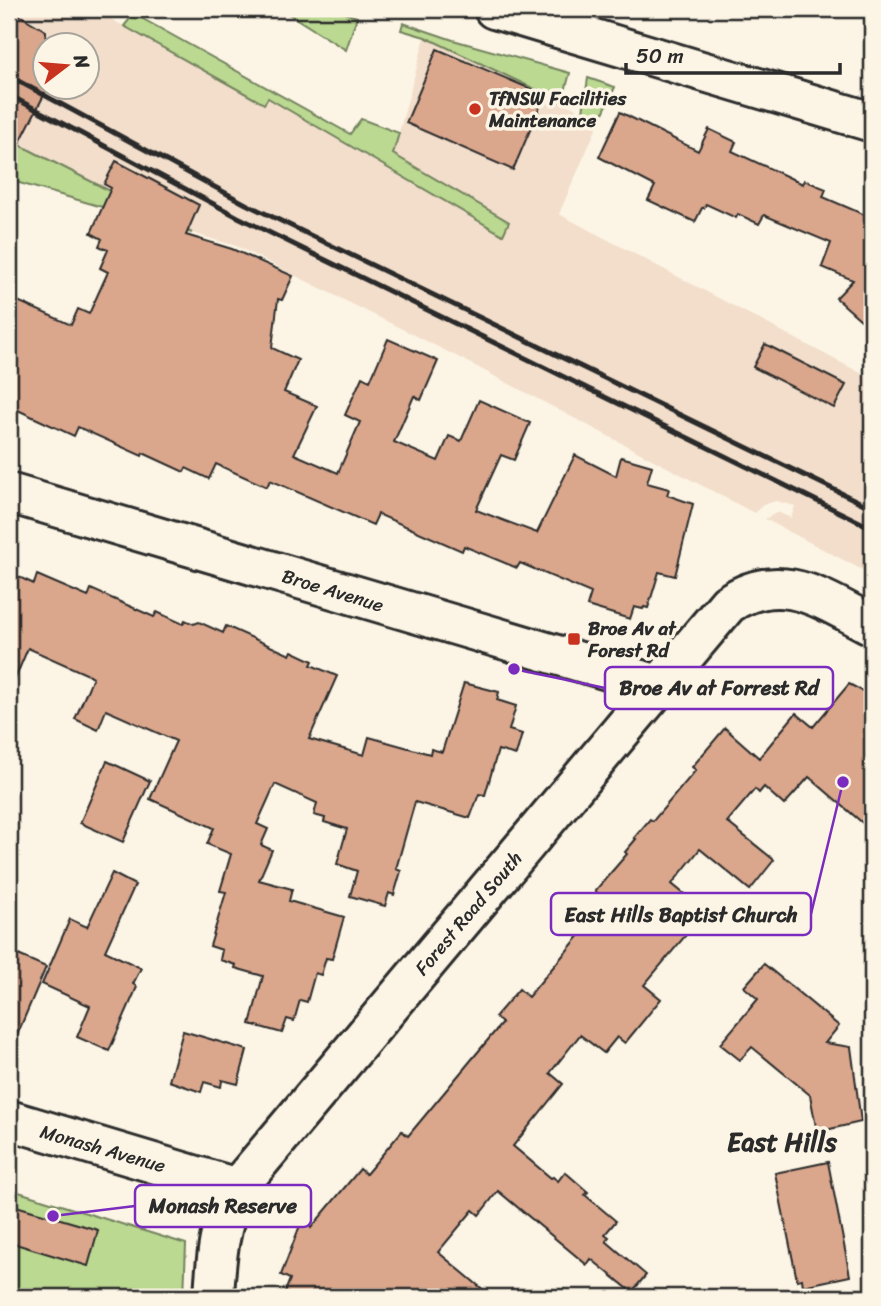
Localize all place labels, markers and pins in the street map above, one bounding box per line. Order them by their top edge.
place label: TfNSW Facilities Maintenance [488,82,627,137]
marker: TfNSW Facilities Maintenance [467,101,483,117]
place label: Broe Av at Forest Rd [587,612,677,667]
marker: Broe Av at Forest Rd [566,631,582,647]
callout: Broe Av at Forrest Rd [605,667,833,709]
callout: East Hills Baptist Church [551,893,811,935]
callout: Monash Reserve [135,1185,311,1227]

